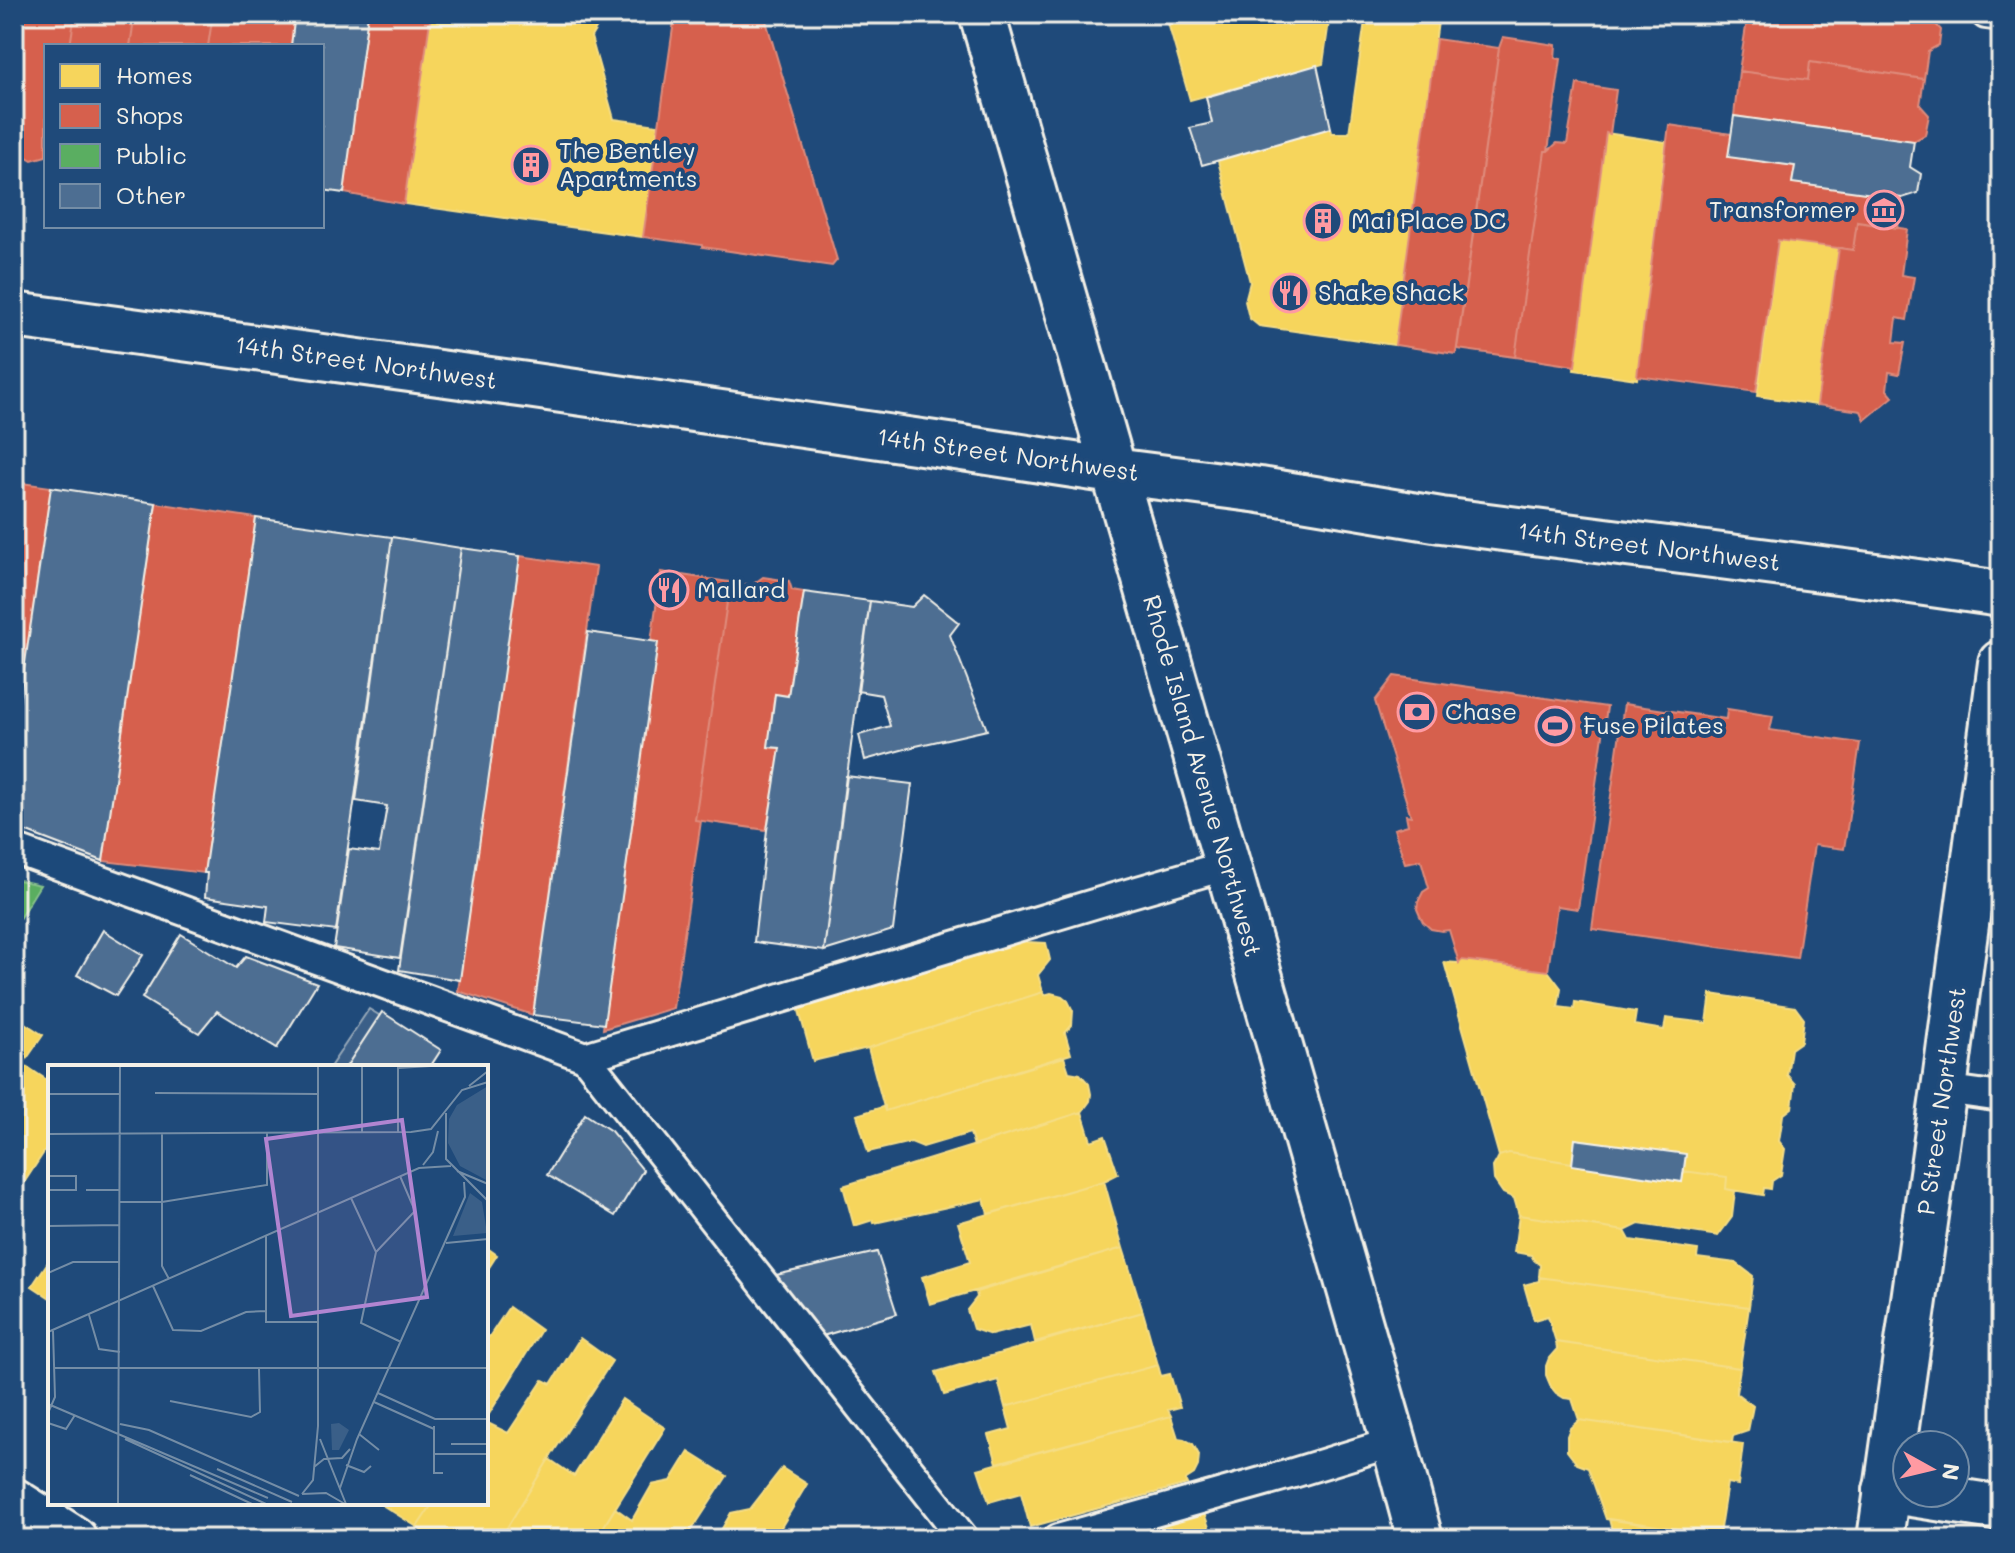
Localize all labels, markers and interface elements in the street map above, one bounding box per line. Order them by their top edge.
legend [44,44,324,228]
text: Homes [116,59,193,90]
text: Shops [116,99,184,130]
place label: The Bentley Apartments [559,134,697,193]
text: Public [116,139,187,170]
building icon: The Bentley Apartments [510,144,552,186]
text: Other [116,179,186,210]
museum icon: Transformer [1863,189,1905,231]
place label: Transformer [1709,193,1856,224]
building icon: Mai Place DC [1302,200,1344,242]
place label: Mai Place DC [1351,204,1506,235]
restaurant icon: Shake Shack [1269,272,1311,314]
place label: Shake Shack [1318,276,1464,307]
street label: 14th Street Northwest [233,328,499,395]
street label: 14th Street Northwest [875,420,1141,487]
street label: 14th Street Northwest [1516,514,1782,577]
restaurant icon: Mallard [648,569,690,611]
place label: Mallard [697,573,785,604]
street label: Rhode Island Avenue Northwest [1137,591,1270,960]
bank icon: Chase [1396,691,1438,733]
place label: Chase [1445,695,1517,726]
sports icon: Fuse Pilates [1534,705,1576,747]
place label: Fuse Pilates [1583,709,1724,740]
street label: P Street Northwest [1909,985,1972,1217]
inset map [48,1065,488,1505]
north arrow [1891,1429,1971,1509]
text: N [1936,1462,1967,1482]

